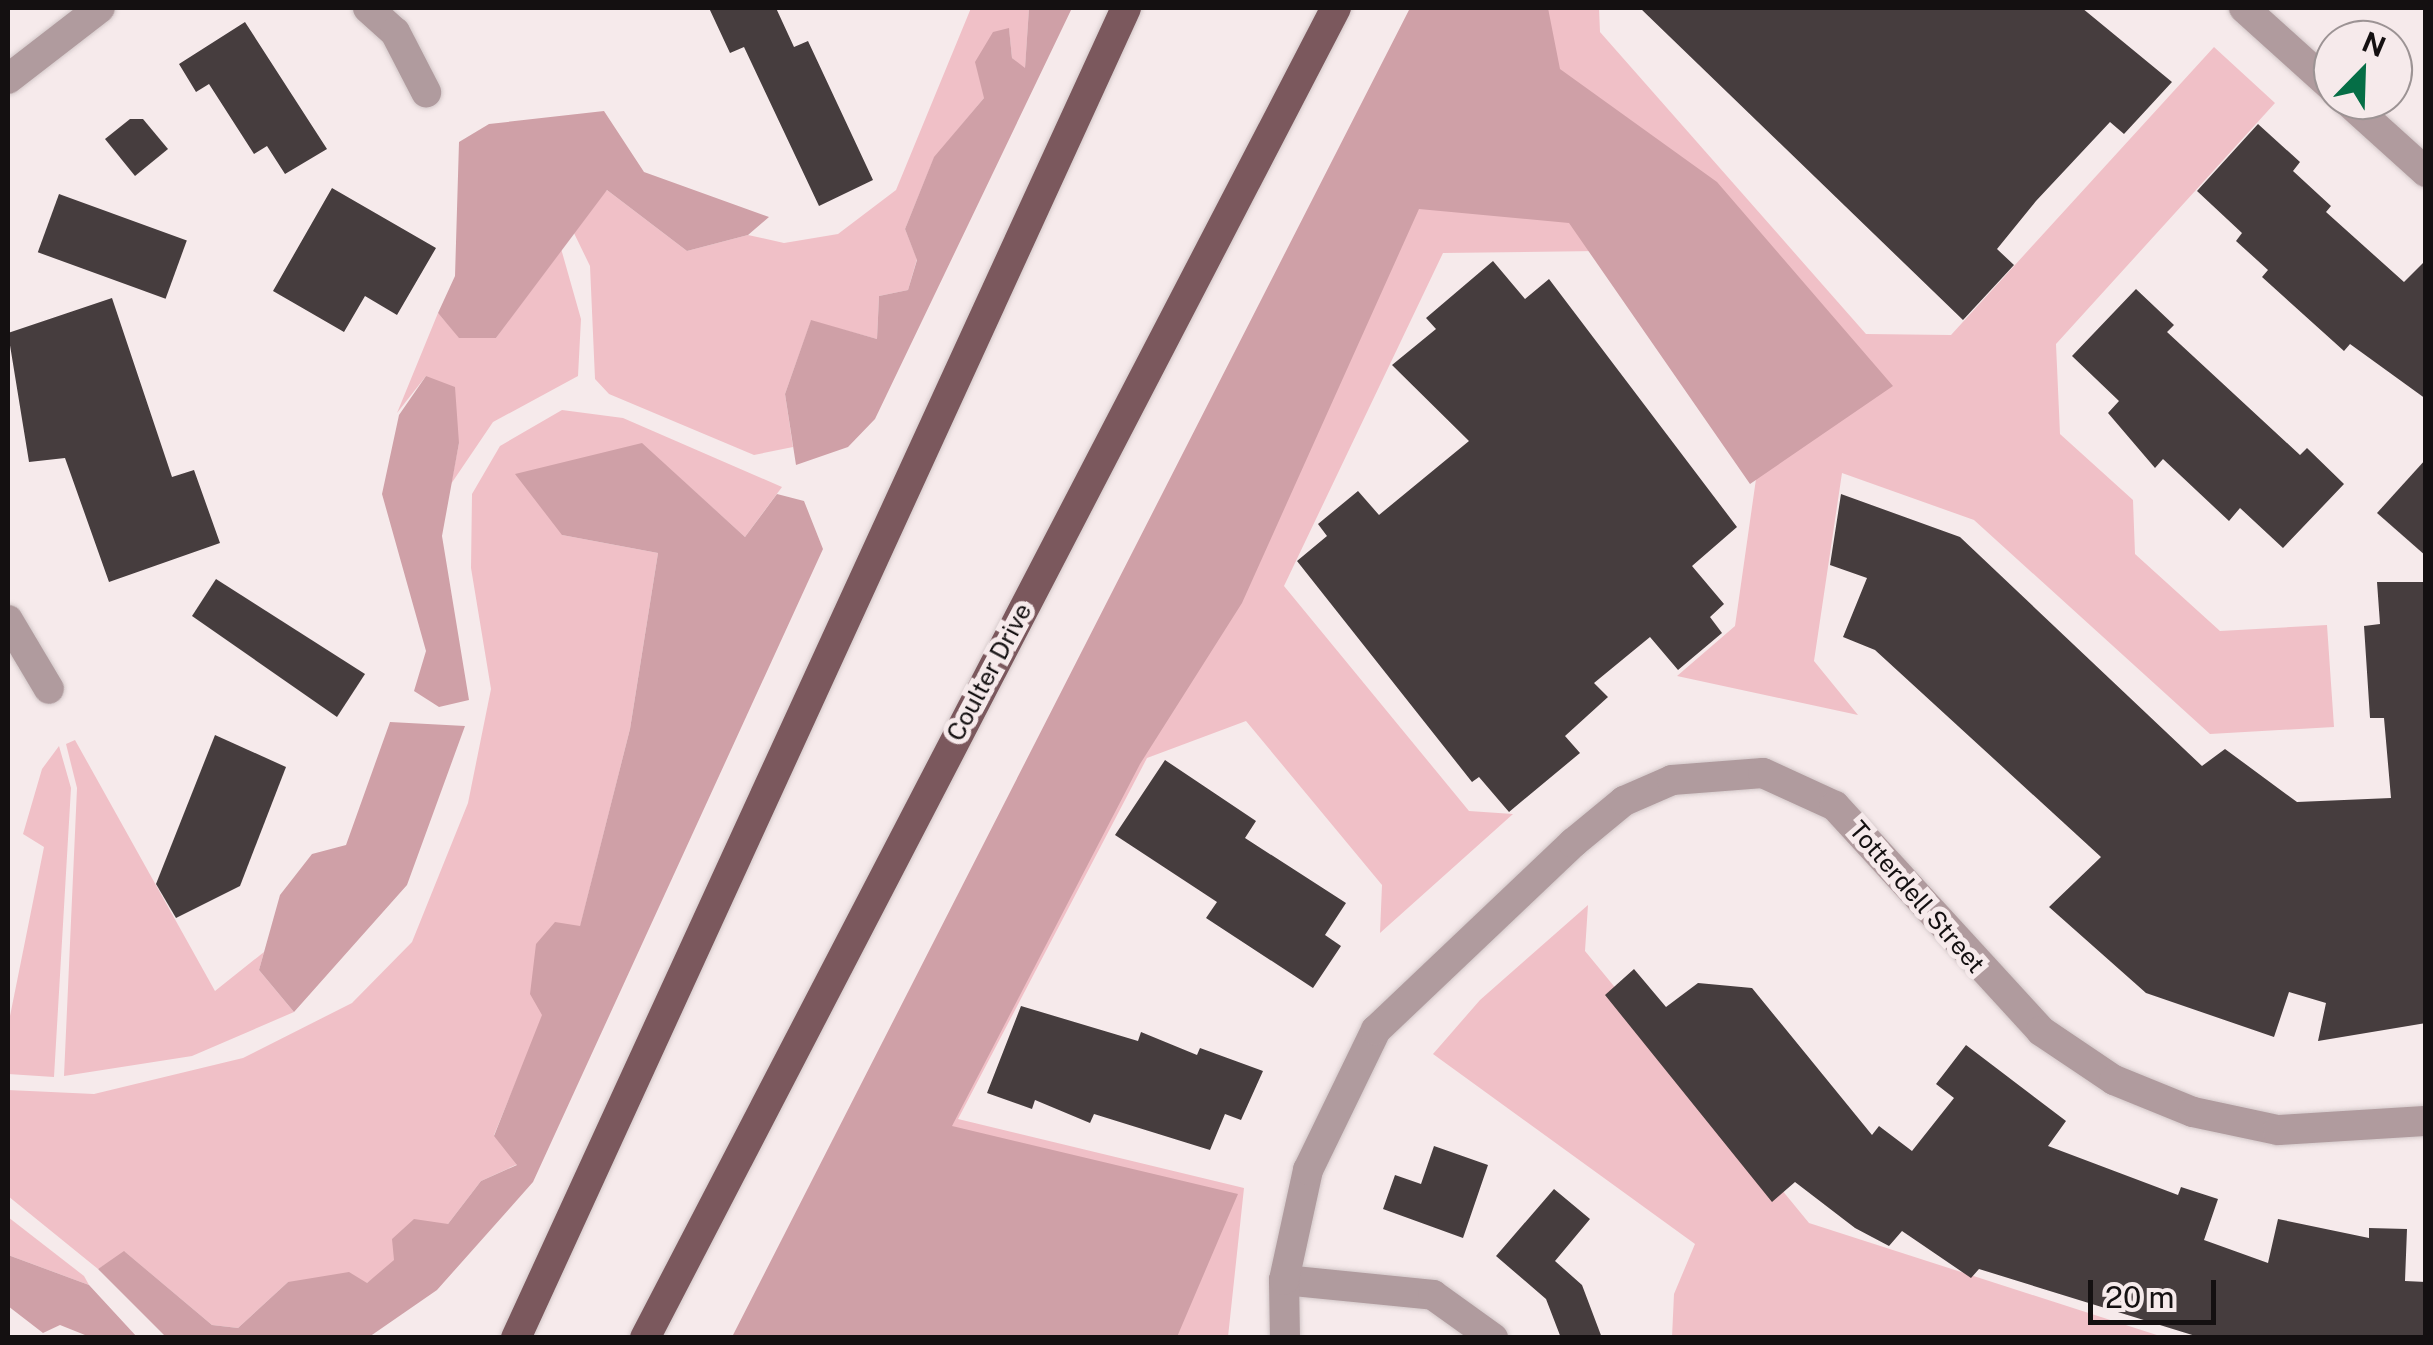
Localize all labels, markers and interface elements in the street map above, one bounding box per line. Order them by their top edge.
north arrow [2313,20,2413,120]
text: N [2358,24,2391,63]
street label: Coulter Drive [940,598,1038,746]
street label: Totterdell Street [1843,815,1991,979]
scale bar [2093,1260,2220,1322]
text: 20 m [2105,1279,2174,1315]

